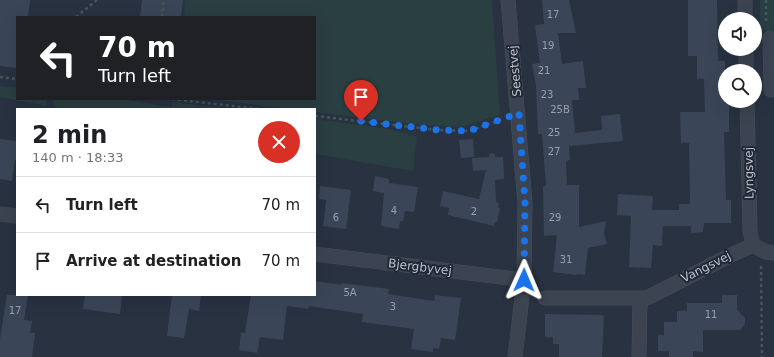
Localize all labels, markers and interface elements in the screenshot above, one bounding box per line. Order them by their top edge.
house number: 17 [547,9,559,20]
map controls [718,12,762,108]
button: sound [718,12,762,56]
text: 70 m [98,31,176,64]
icon: left [32,32,84,84]
house number: 19 [542,40,554,51]
street label: Seestvej [506,45,524,97]
button: search [718,64,762,108]
text: Turn left [98,65,171,86]
house number: 21 [538,65,550,76]
pin [344,80,378,121]
icon: arrive [350,86,372,108]
house number: 23 [541,89,553,100]
house number: 25B [550,104,570,115]
text: 2 min [32,121,107,149]
button: close [258,121,300,163]
house number: 25 [548,127,560,138]
house number: 27 [548,146,560,157]
street label: Lyngsvej [742,147,756,199]
text: 140 m · 18:33 [32,150,123,165]
icon: left [32,194,54,216]
text: Turn left [66,196,138,214]
text: 70 m [262,196,300,214]
house number: 4 [391,205,397,216]
house number: 2 [471,206,477,217]
house number: 6 [333,212,339,223]
house number: 29 [549,212,561,223]
street label: Vangsvej [679,249,733,285]
icon: arrive [32,250,54,272]
text: Arrive at destination [66,252,241,270]
text: 70 m [262,252,300,270]
house number: 31 [560,254,572,265]
street label: Bjergbyvej [387,256,453,278]
position arrow [503,259,545,301]
house number: 5A [343,287,357,298]
house number: 3 [390,301,396,312]
house number: 17 [9,305,21,316]
house number: 11 [705,309,717,320]

